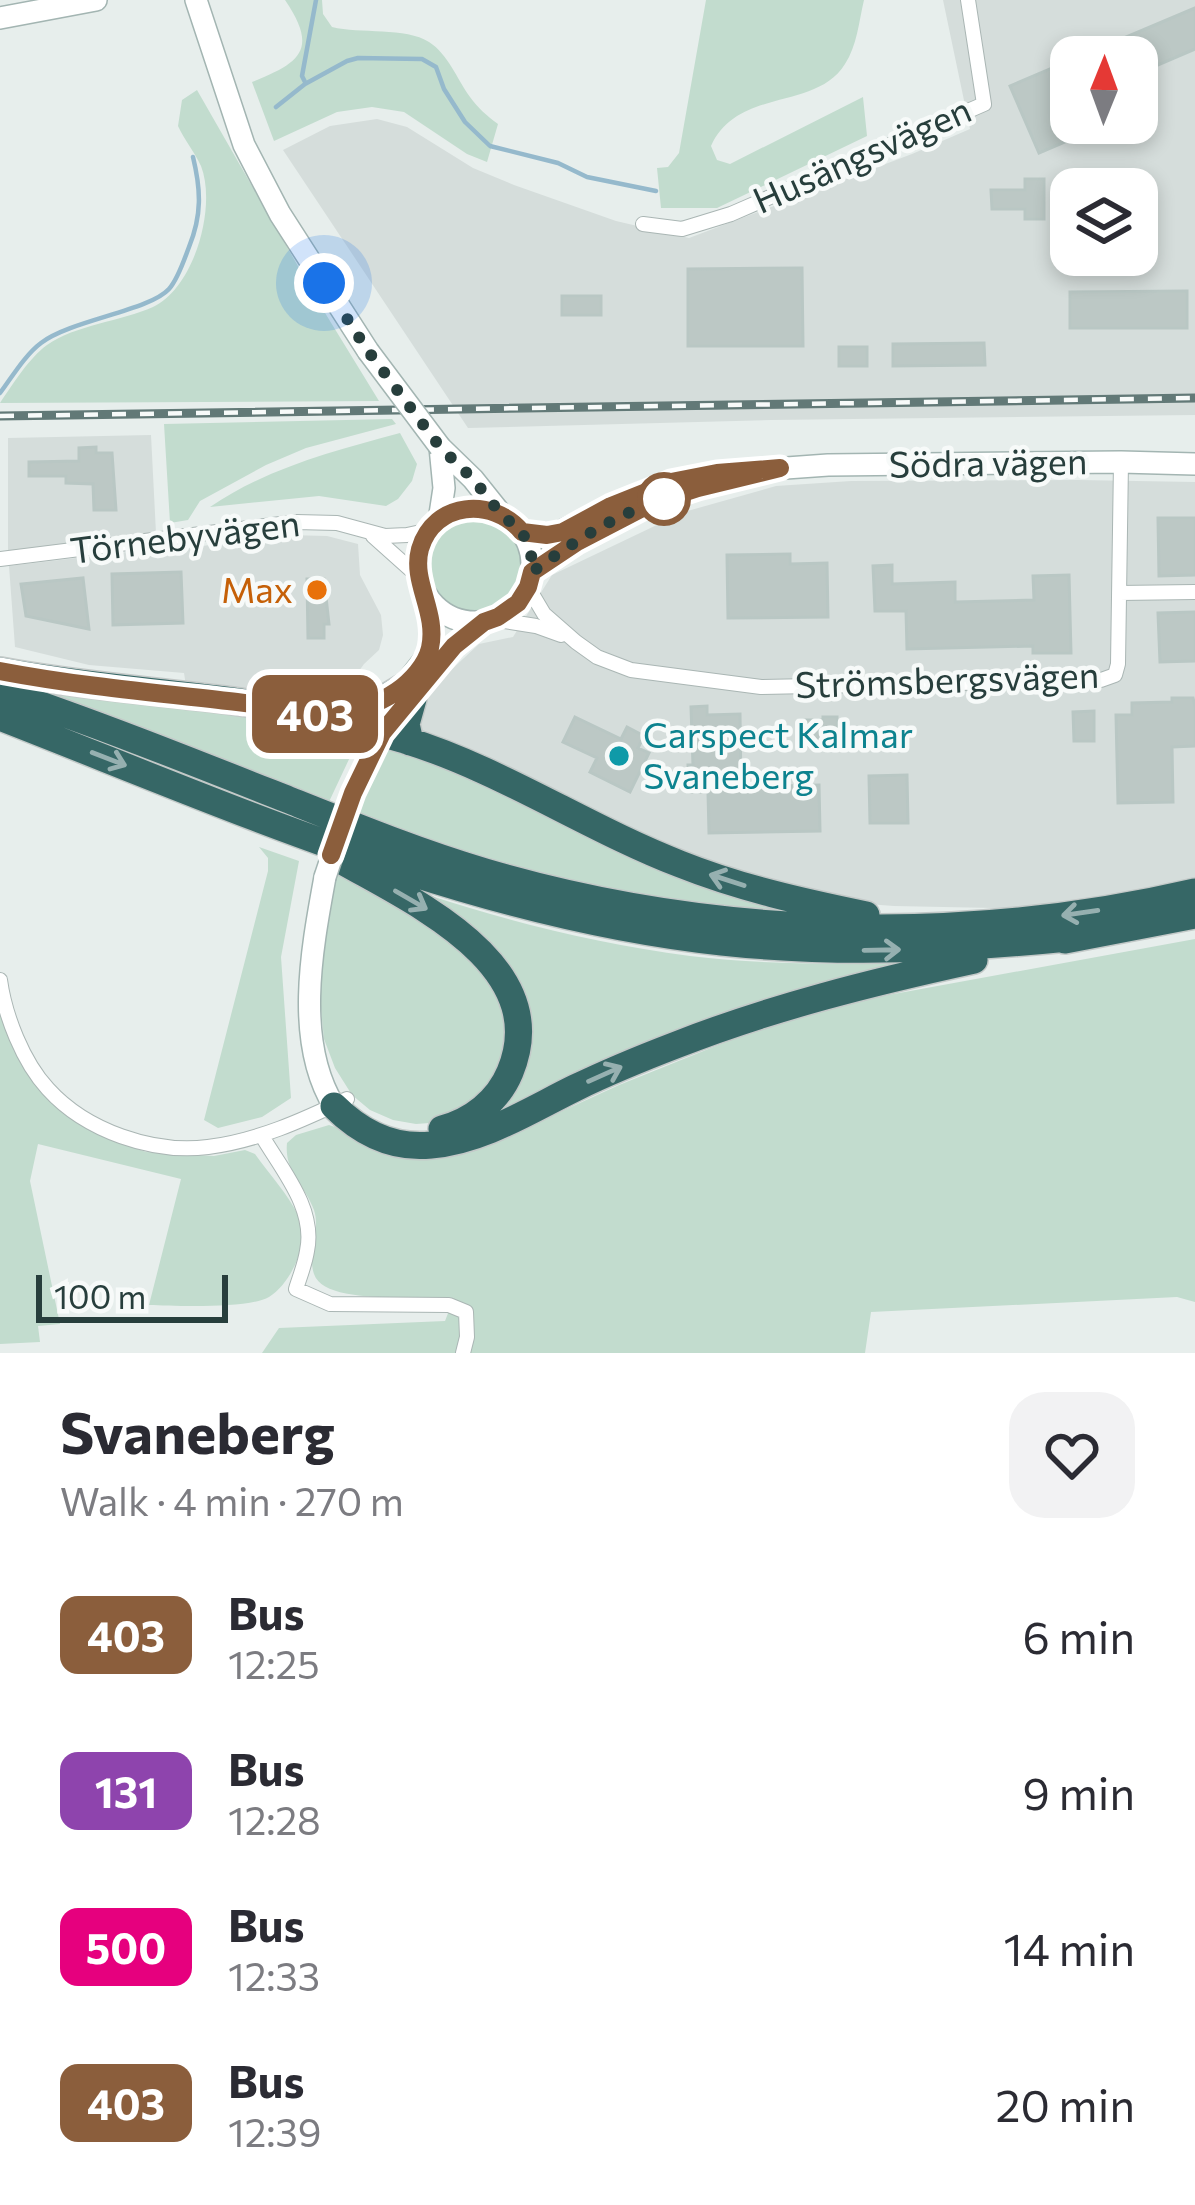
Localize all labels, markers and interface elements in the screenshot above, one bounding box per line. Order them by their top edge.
north arrow [1050,36,1158,144]
map controls [1050,36,1158,276]
street label: Husängsvägen [745,86,977,221]
button: layers [1050,168,1158,276]
your location [294,253,354,313]
street label: Södra vägen [888,437,1088,485]
unlabelled marker [639,474,689,524]
street label: Törnebyvägen [68,499,302,571]
place label: Max [221,566,293,610]
marker: Max [304,577,330,603]
street label: Strömsbergsvägen [794,651,1100,705]
line badge: 403 [246,675,384,753]
text: 403 [276,688,354,740]
place label: Carspect Kalmar Svaneberg [643,711,913,796]
marker: Carspect Kalmar Svaneberg [606,743,632,769]
one-way arrow [90,750,127,771]
one-way arrow [709,868,747,890]
one-way arrow [392,889,427,912]
one-way arrow [1061,903,1100,926]
one-way arrow [862,939,901,962]
one-way arrow [586,1062,622,1084]
scale bar [36,1269,228,1322]
text: 100 m [54,1275,146,1316]
button: heart [1009,1392,1135,1518]
text: Svaneberg [60,1396,335,1466]
text: Walk · 4 min · 270 m [60,1476,404,1524]
text: Bus [228,1584,304,1639]
text: 6 min [1022,1608,1135,1663]
text: 403 [87,1609,165,1661]
text: 12:25 [228,1639,320,1687]
text: Bus [228,1740,304,1795]
text: 9 min [1022,1764,1135,1819]
text: 131 [95,1765,157,1817]
text: 12:28 [228,1795,321,1843]
text: Bus [228,1896,304,1951]
text: 14 min [1004,1920,1135,1975]
text: 500 [86,1921,166,1973]
text: 12:33 [228,1951,320,1999]
text: Bus [228,2052,304,2107]
text: 20 min [996,2076,1135,2131]
text: 403 [87,2077,165,2129]
text: 12:39 [228,2107,321,2155]

